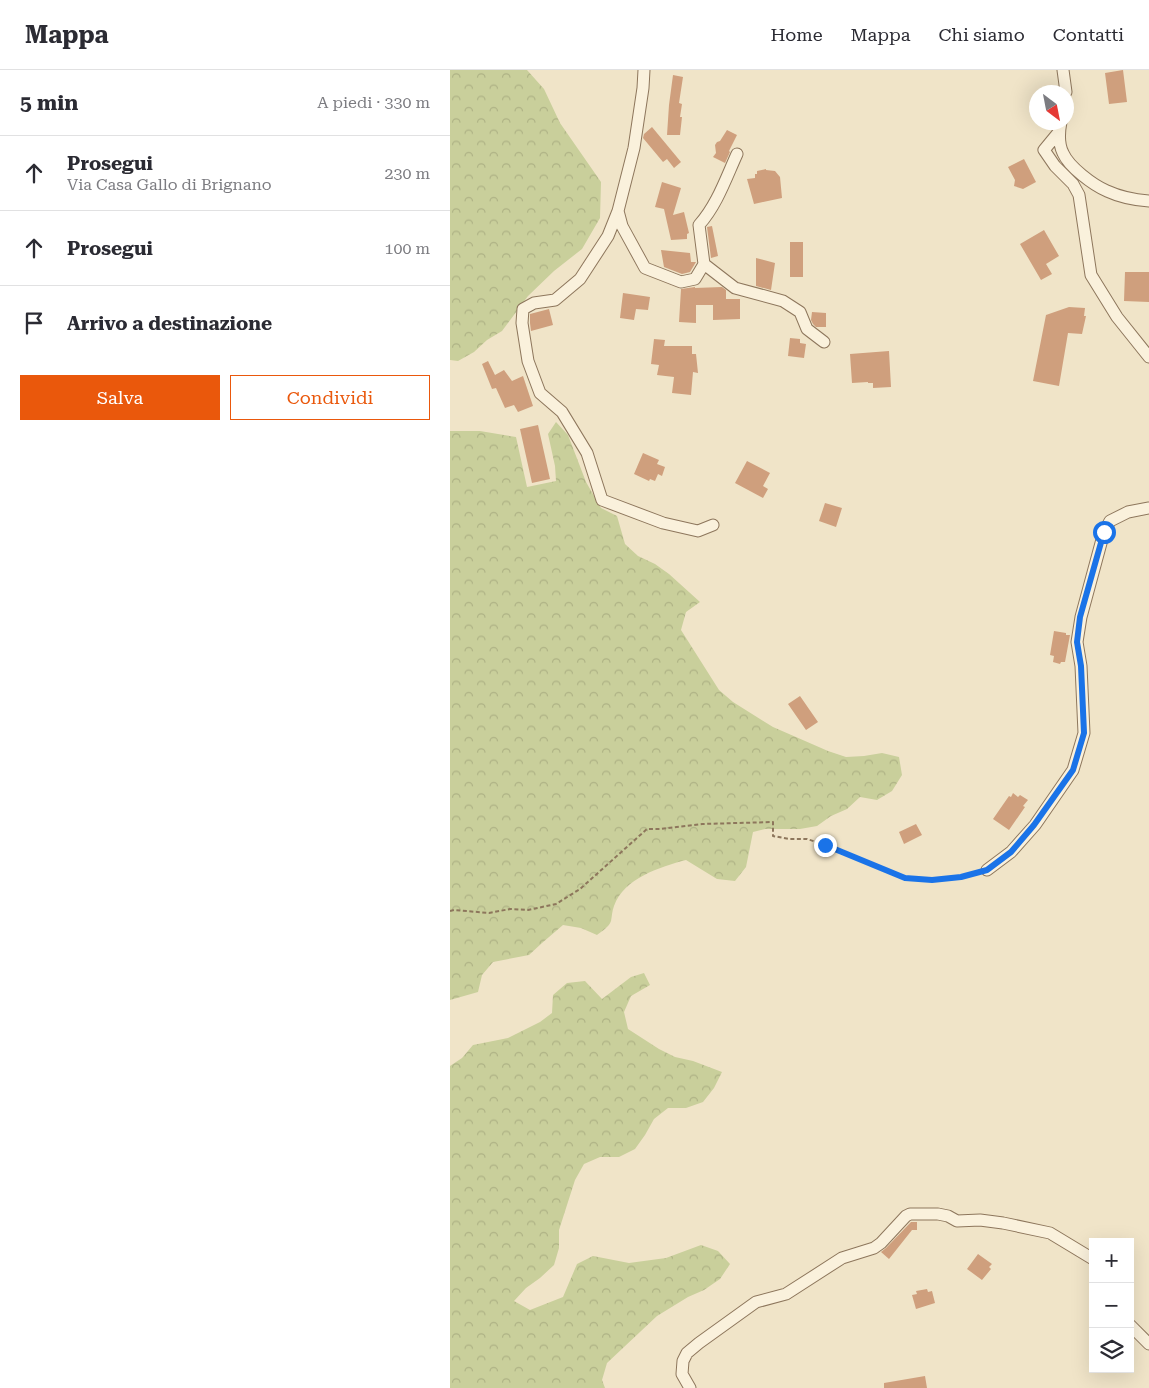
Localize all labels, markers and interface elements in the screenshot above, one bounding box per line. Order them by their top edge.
text: Mappa [25,21,109,49]
text: Home [770,24,823,45]
text: Mappa [851,24,910,45]
text: Chi siamo [938,24,1025,45]
text: Contatti [1053,24,1124,45]
north arrow [1029,85,1074,130]
text: 5 min [20,91,78,115]
text: A piedi · 330 m [317,93,430,112]
text: Prosegui [67,152,153,175]
icon: ahead [20,159,48,187]
text: 230 m [384,164,430,183]
text: Via Casa Gallo di Brignano [67,175,272,194]
icon: ahead [20,234,48,262]
text: Prosegui [67,237,153,260]
text: 100 m [384,239,430,258]
icon: arrive [20,309,48,337]
text: Arrivo a destinazione [67,312,272,335]
button: Salva [20,375,220,420]
button: Condividi [230,375,430,420]
route start [1093,521,1116,544]
route end [814,834,837,857]
map controls [1089,1238,1134,1373]
button: + [1089,1238,1134,1283]
button: − [1089,1283,1134,1328]
button: layers [1089,1328,1134,1373]

